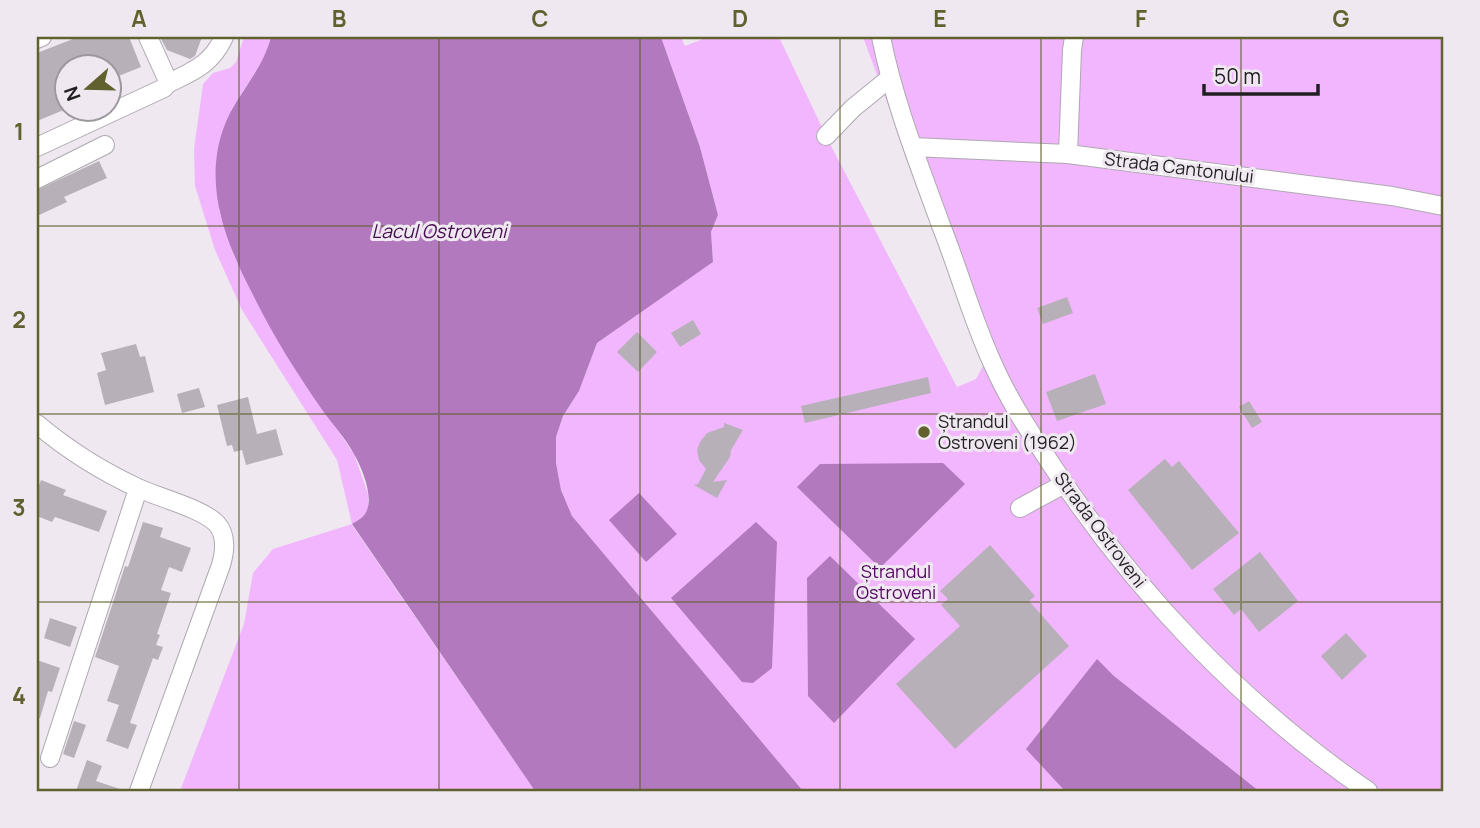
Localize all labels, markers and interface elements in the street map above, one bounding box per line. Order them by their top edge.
text: A [131,2,147,34]
text: B [332,2,346,34]
text: C [532,2,549,34]
text: D [732,2,748,34]
text: E [933,2,947,34]
text: F [1135,2,1147,34]
text: G [1333,2,1350,34]
north arrow [52,52,122,122]
scale bar [1204,52,1317,96]
text: 50 m [1214,62,1261,90]
text: N [57,83,87,105]
text: 1 [14,115,24,147]
street label: Strada Cantonului [1103,146,1255,188]
water label: Lacul Ostroveni [372,218,509,244]
text: 2 [12,303,26,335]
place label: Ștrandul Ostroveni (1962) [938,409,1077,454]
marker: Ștrandul Ostroveni (1962) [916,424,932,440]
street label: Strada Ostroveni [1049,467,1152,592]
text: 3 [12,491,26,523]
park label: Ștrandul Ostroveni [856,559,936,604]
text: 4 [12,679,26,711]

